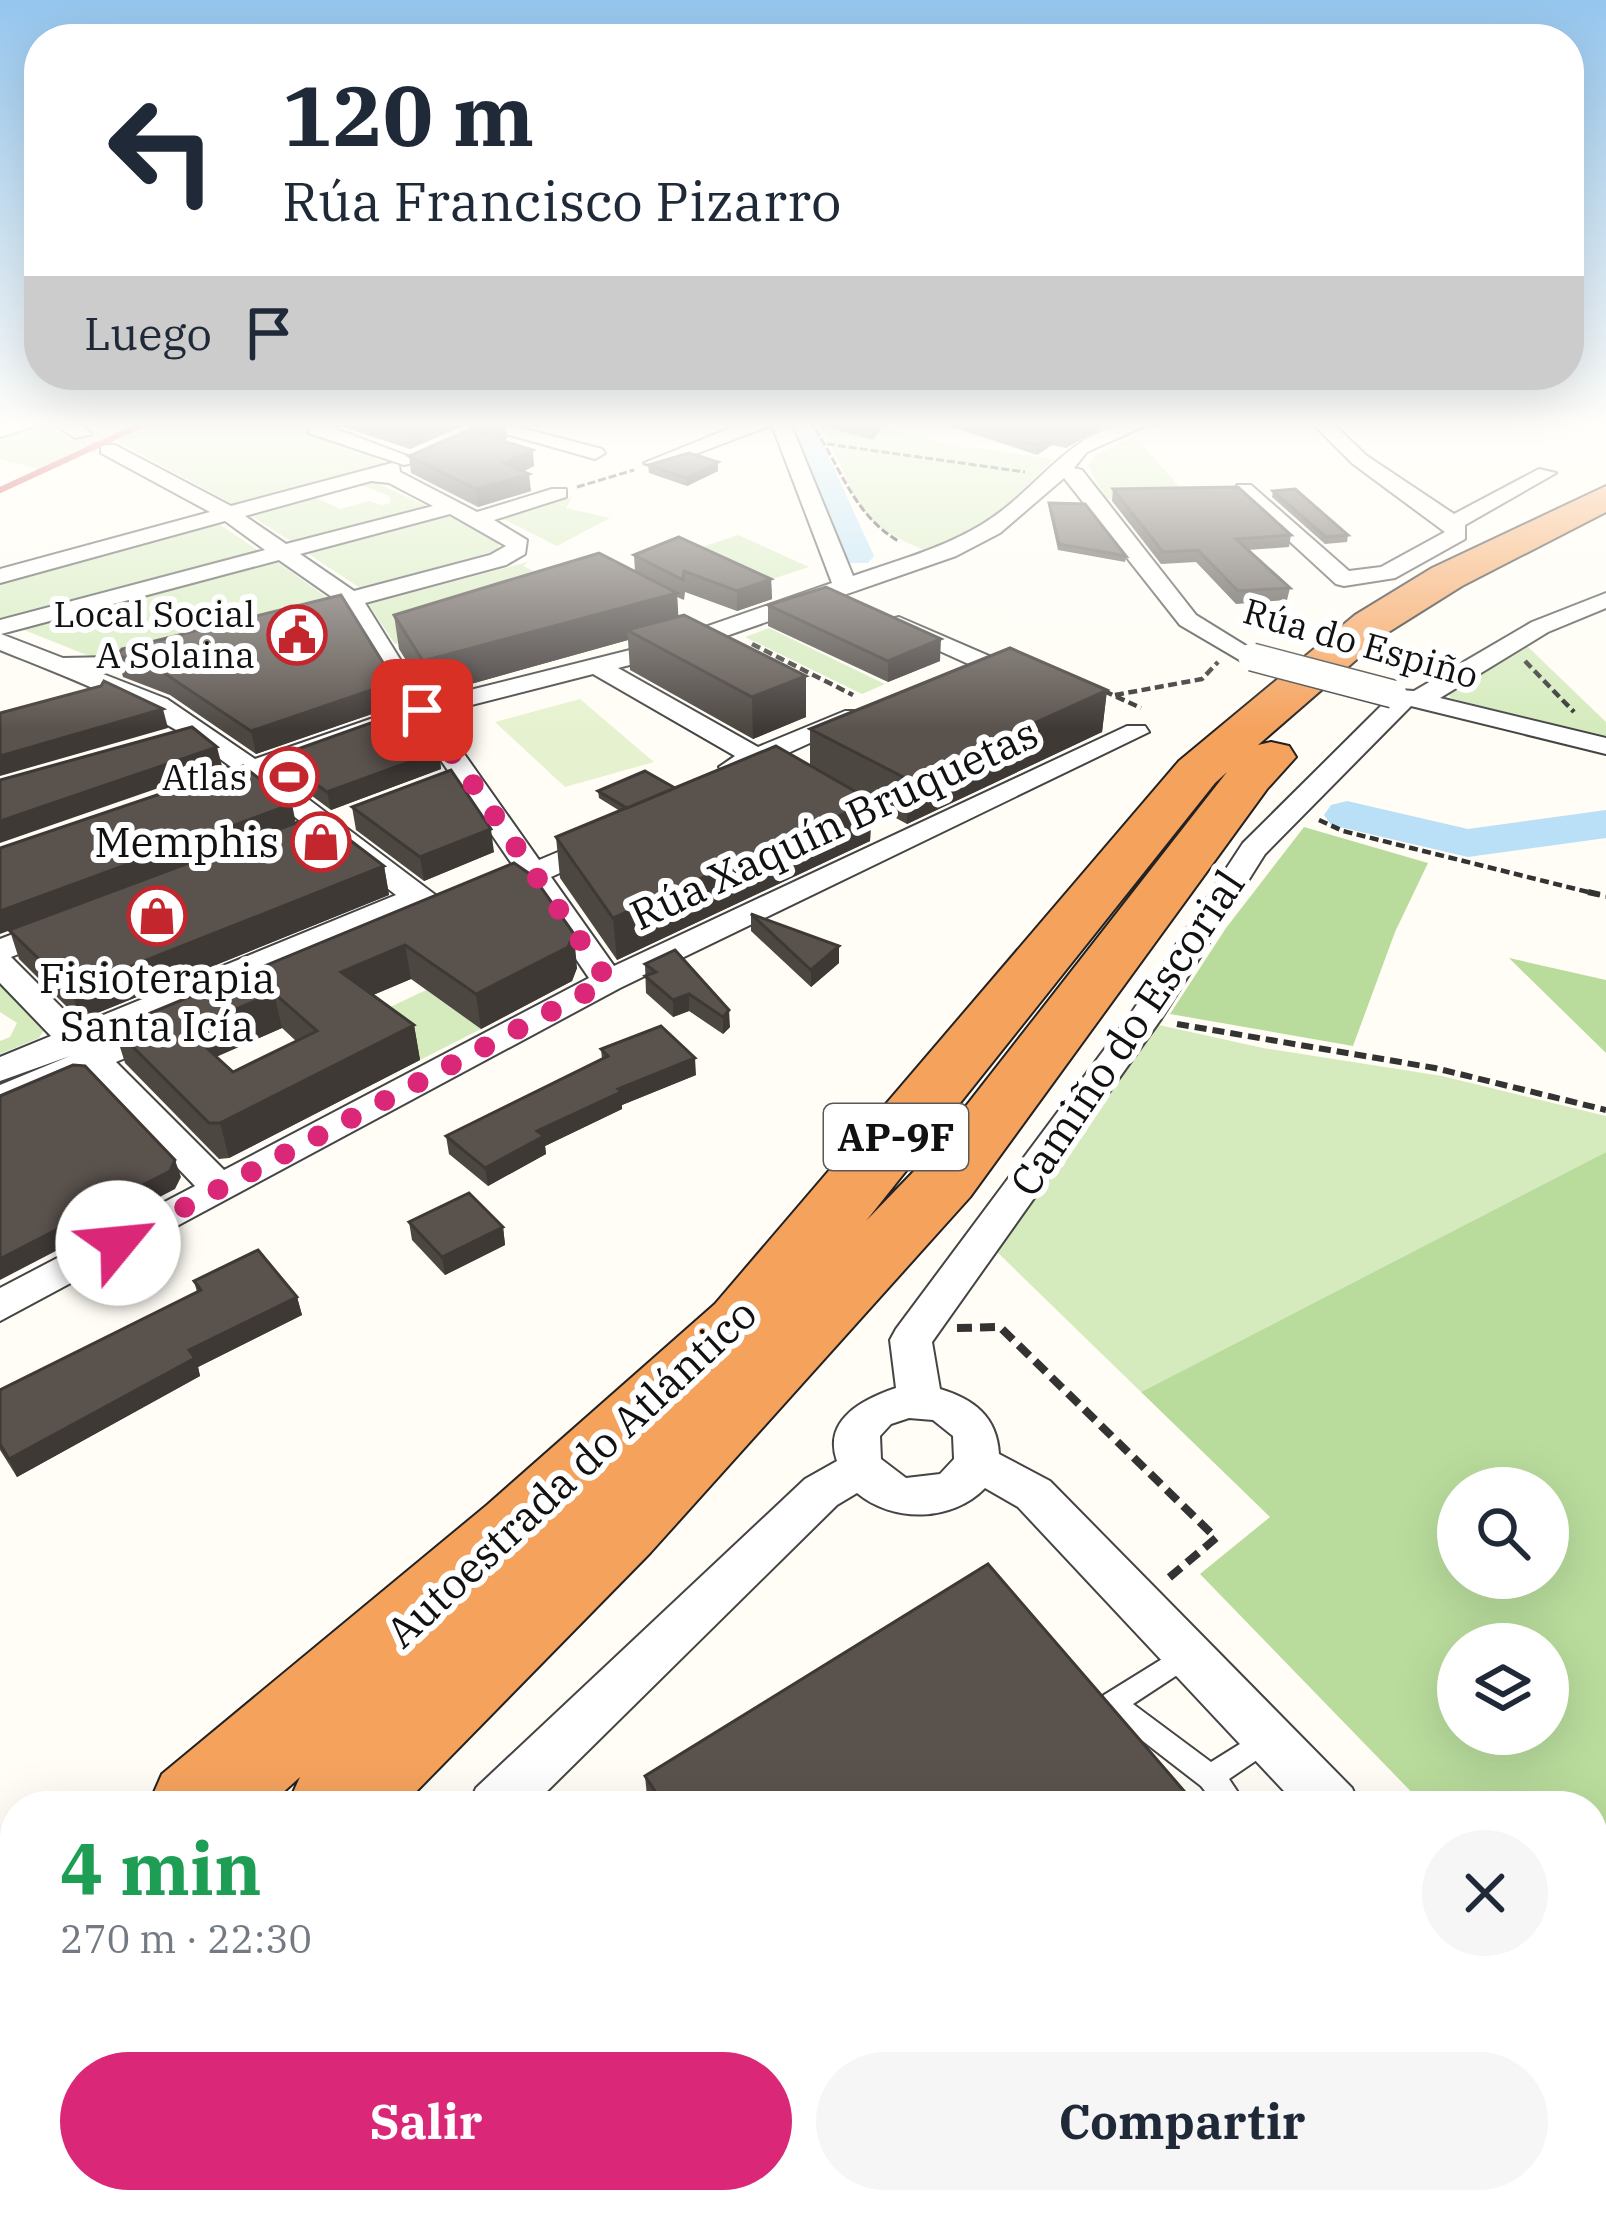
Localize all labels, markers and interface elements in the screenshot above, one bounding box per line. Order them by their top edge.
text: 120 m [282,60,534,169]
icon: left [84,72,240,228]
text: Rúa Francisco Pizarro [282,166,841,236]
icon: arrive [236,300,302,366]
text: Luego [84,304,212,362]
street label: Rúa do Espiño [1238,587,1484,698]
place label: Local Social A Solaina [53,590,255,678]
public building icon: Local Social A Solaina [266,604,328,666]
pin [371,659,473,761]
icon: arrive [389,677,455,743]
street label: Rúa Xaquín Bruquetas [621,705,1046,942]
sports icon: Atlas [258,746,320,808]
place label: Atlas [162,753,247,800]
shop icon: Memphis [290,811,352,873]
place label: Memphis [94,814,279,869]
street label: Camiño do Escorial [997,859,1256,1206]
shop icon: Fisioterapia Santa Icía [126,885,188,947]
place label: Fisioterapia Santa Icía [39,950,275,1053]
road number: AP-9F [824,1104,968,1170]
position arrow [55,1180,181,1306]
street label: Autoestrada do Atlántico [374,1286,768,1659]
map controls [1437,1467,1569,1755]
button: search [1437,1467,1569,1599]
button: layers [1437,1623,1569,1755]
text: 4 min [60,1821,262,1915]
button: close [1422,1830,1548,1956]
text: 270 m · 22:30 [60,1913,312,1964]
button: Salir [60,2052,792,2190]
button: Compartir [816,2052,1548,2190]

